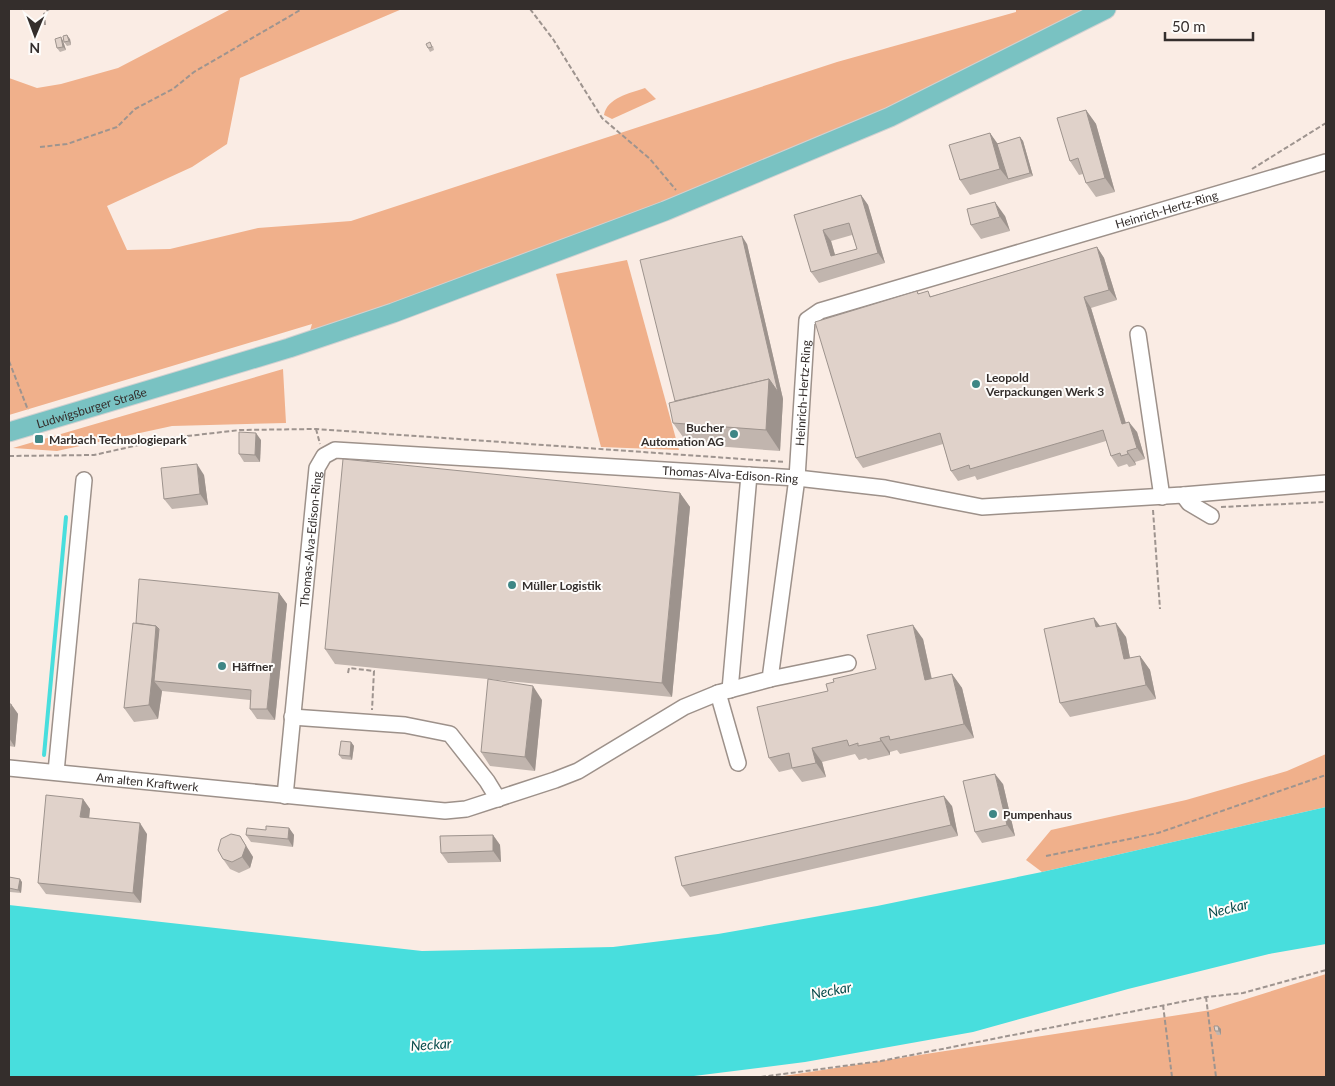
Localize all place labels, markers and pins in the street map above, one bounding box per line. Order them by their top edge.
place label: Leopold Verpackungen Werk 3 [985,370,1104,399]
marker: Leopold Verpackungen Werk 3 [970,378,982,390]
place label: Bucher Automation AG [640,420,725,449]
marker: Bucher Automation AG [728,428,740,440]
place label: Marbach Technologiepark [49,432,187,447]
marker: Marbach Technologiepark [33,433,45,445]
place label: Müller Logistik [522,578,602,593]
marker: Müller Logistik [506,579,518,591]
place label: Häffner [232,659,273,674]
marker: Häffner [216,660,228,672]
place label: Pumpenhaus [1003,807,1072,822]
marker: Pumpenhaus [987,808,999,820]

